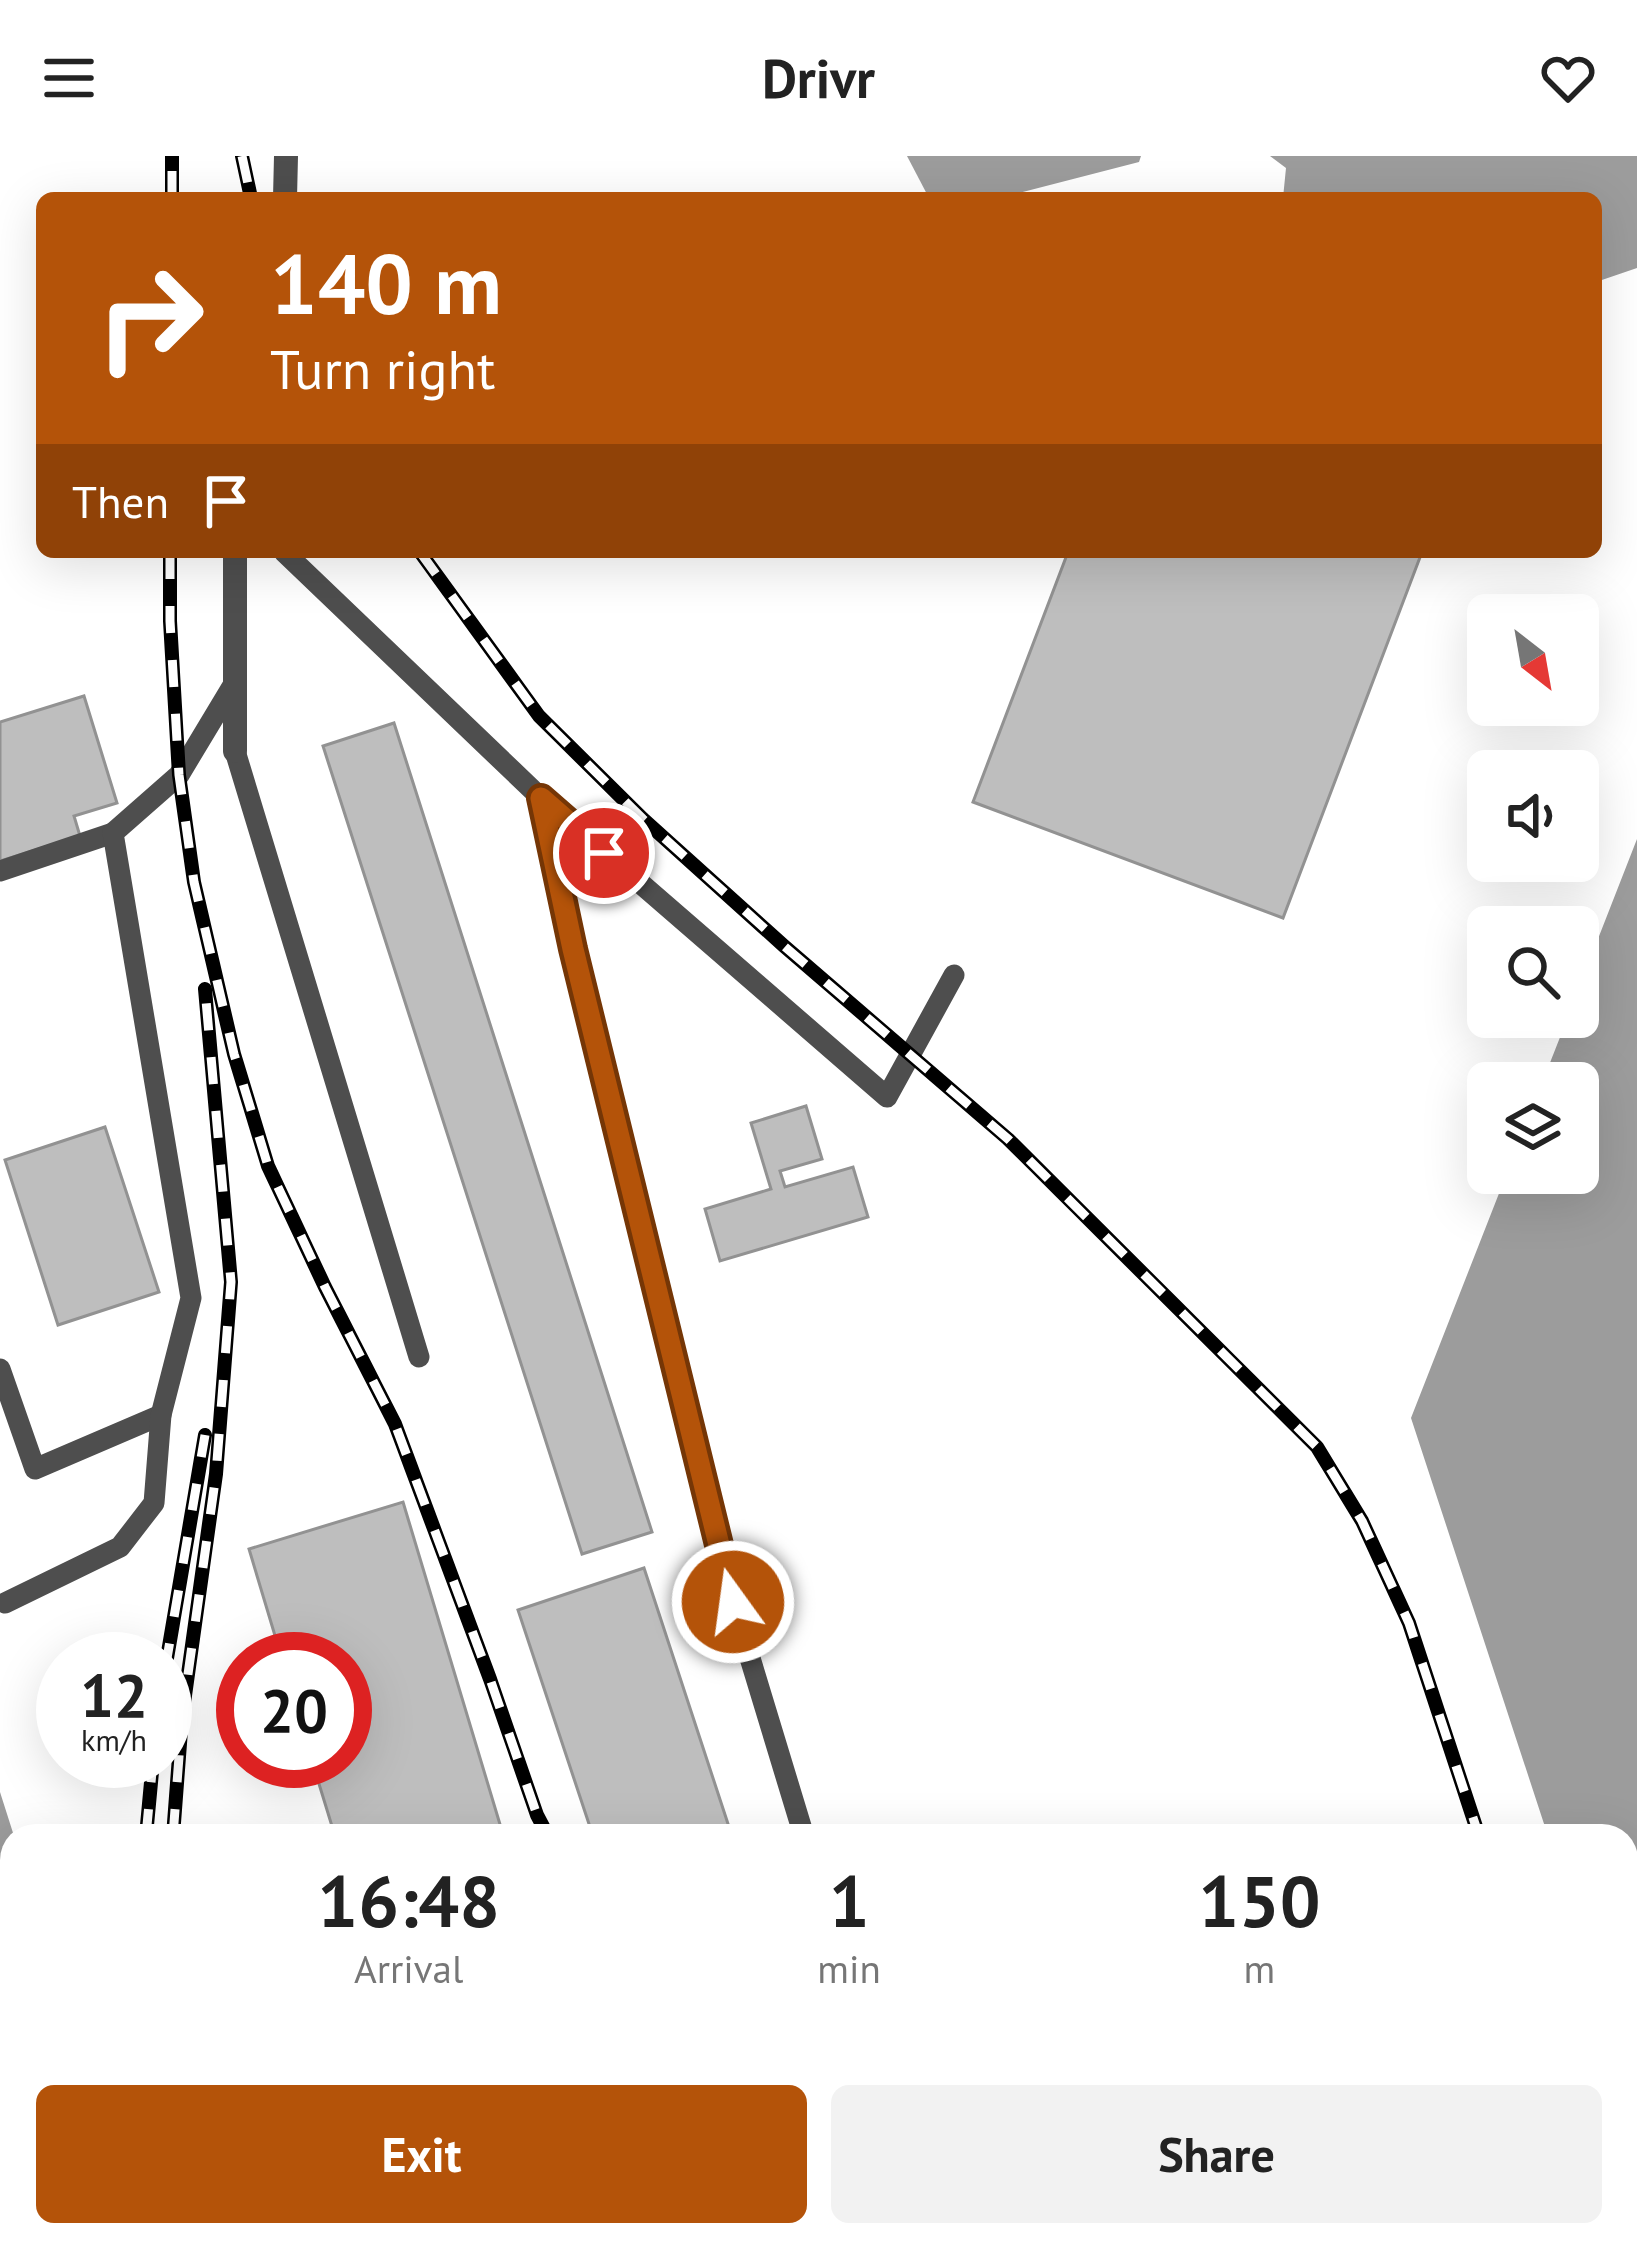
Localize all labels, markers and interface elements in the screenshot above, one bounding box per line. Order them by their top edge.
text: Drivr [762,43,875,113]
icon: menu [36,45,102,111]
icon: heart [1535,45,1601,111]
text: 140 m [270,228,502,337]
icon: right [72,240,228,396]
text: Turn right [270,334,495,404]
icon: arrive [193,468,259,534]
text: Then [72,472,169,530]
north arrow [1467,594,1599,726]
map controls [1467,594,1599,1194]
button: sound [1467,750,1599,882]
pin [553,802,655,904]
icon: arrive [571,820,637,886]
button: search [1467,906,1599,1038]
button: layers [1467,1062,1599,1194]
position arrow [670,1539,796,1665]
speed limit sign: 20 [216,1632,372,1788]
text: 12 [80,1656,148,1734]
text: km/h [81,1720,147,1759]
text: 16:48 [317,1854,500,1947]
text: 1 [829,1854,870,1947]
text: 150 [1198,1854,1321,1947]
text: Arrival [354,1943,463,1994]
text: min [817,1943,881,1994]
text: m [1244,1943,1275,1994]
button: Exit [36,2085,807,2223]
button: Share [831,2085,1602,2223]

